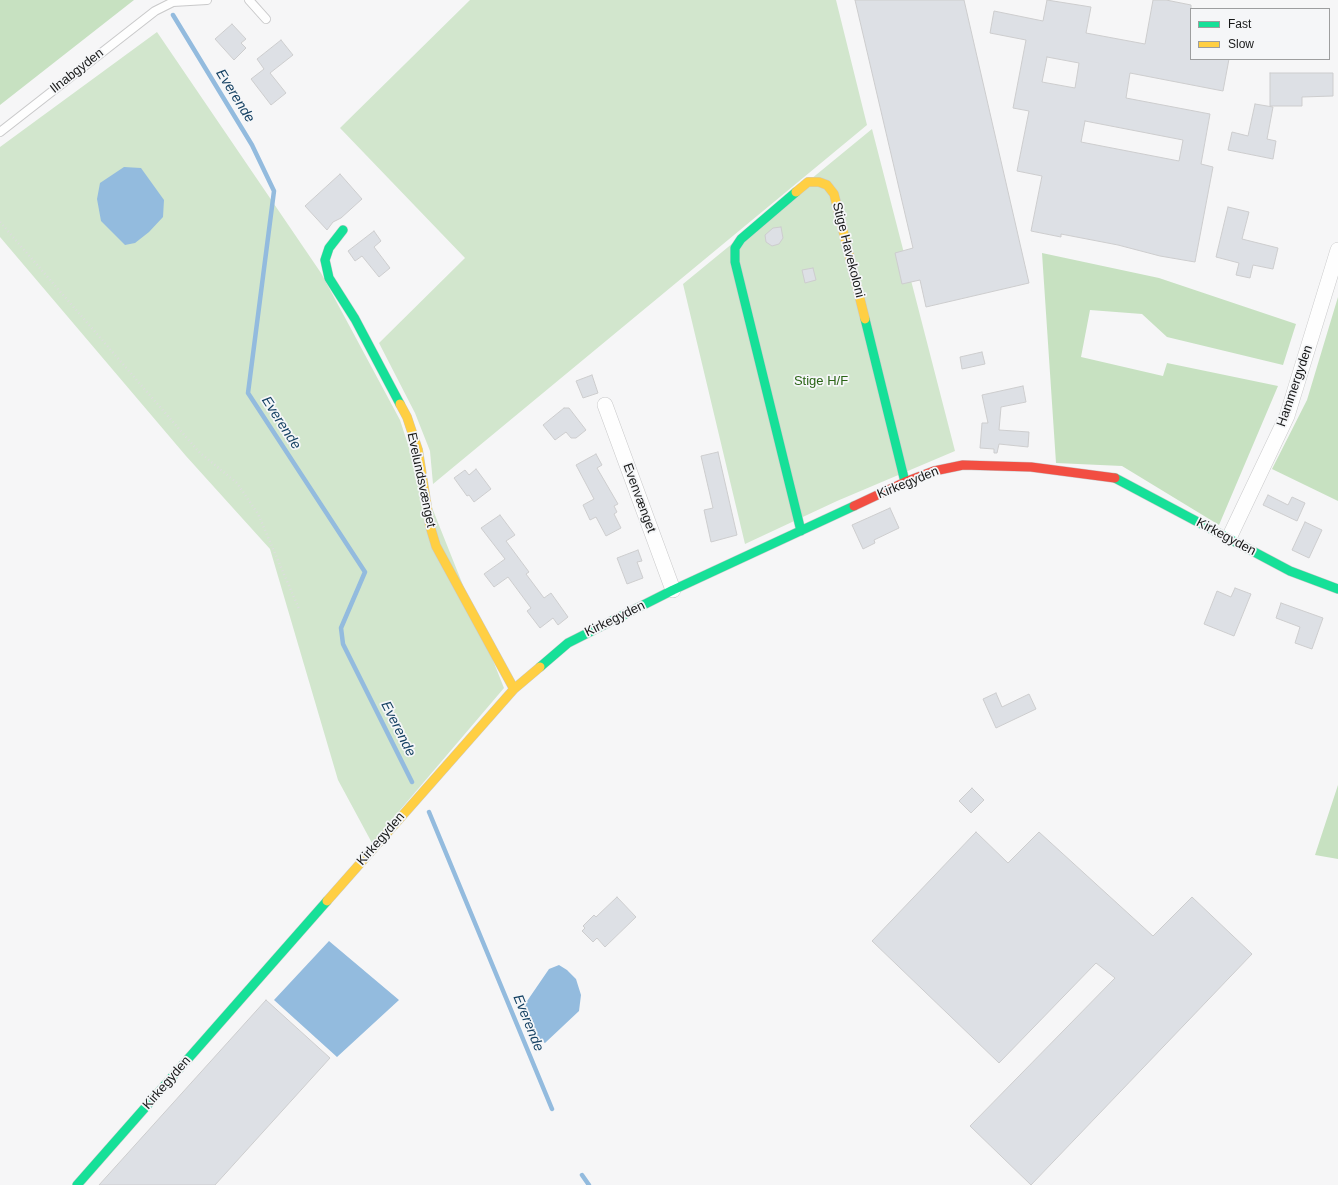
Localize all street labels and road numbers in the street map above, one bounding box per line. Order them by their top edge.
street label: Ilnabgyden [47,45,107,97]
street label: Stige Havekoloni [829,201,867,299]
street label: Hammergyden [1274,343,1316,429]
street label: Evelundsvænget [403,431,439,529]
street label: Evenvænget [619,461,659,535]
street label: Kirkegyden [875,464,941,502]
street label: Kirkegyden [1194,515,1258,559]
street label: Kirkegyden [582,598,648,640]
street label: Kirkegyden [354,809,408,869]
street label: Kirkegyden [140,1053,194,1113]

